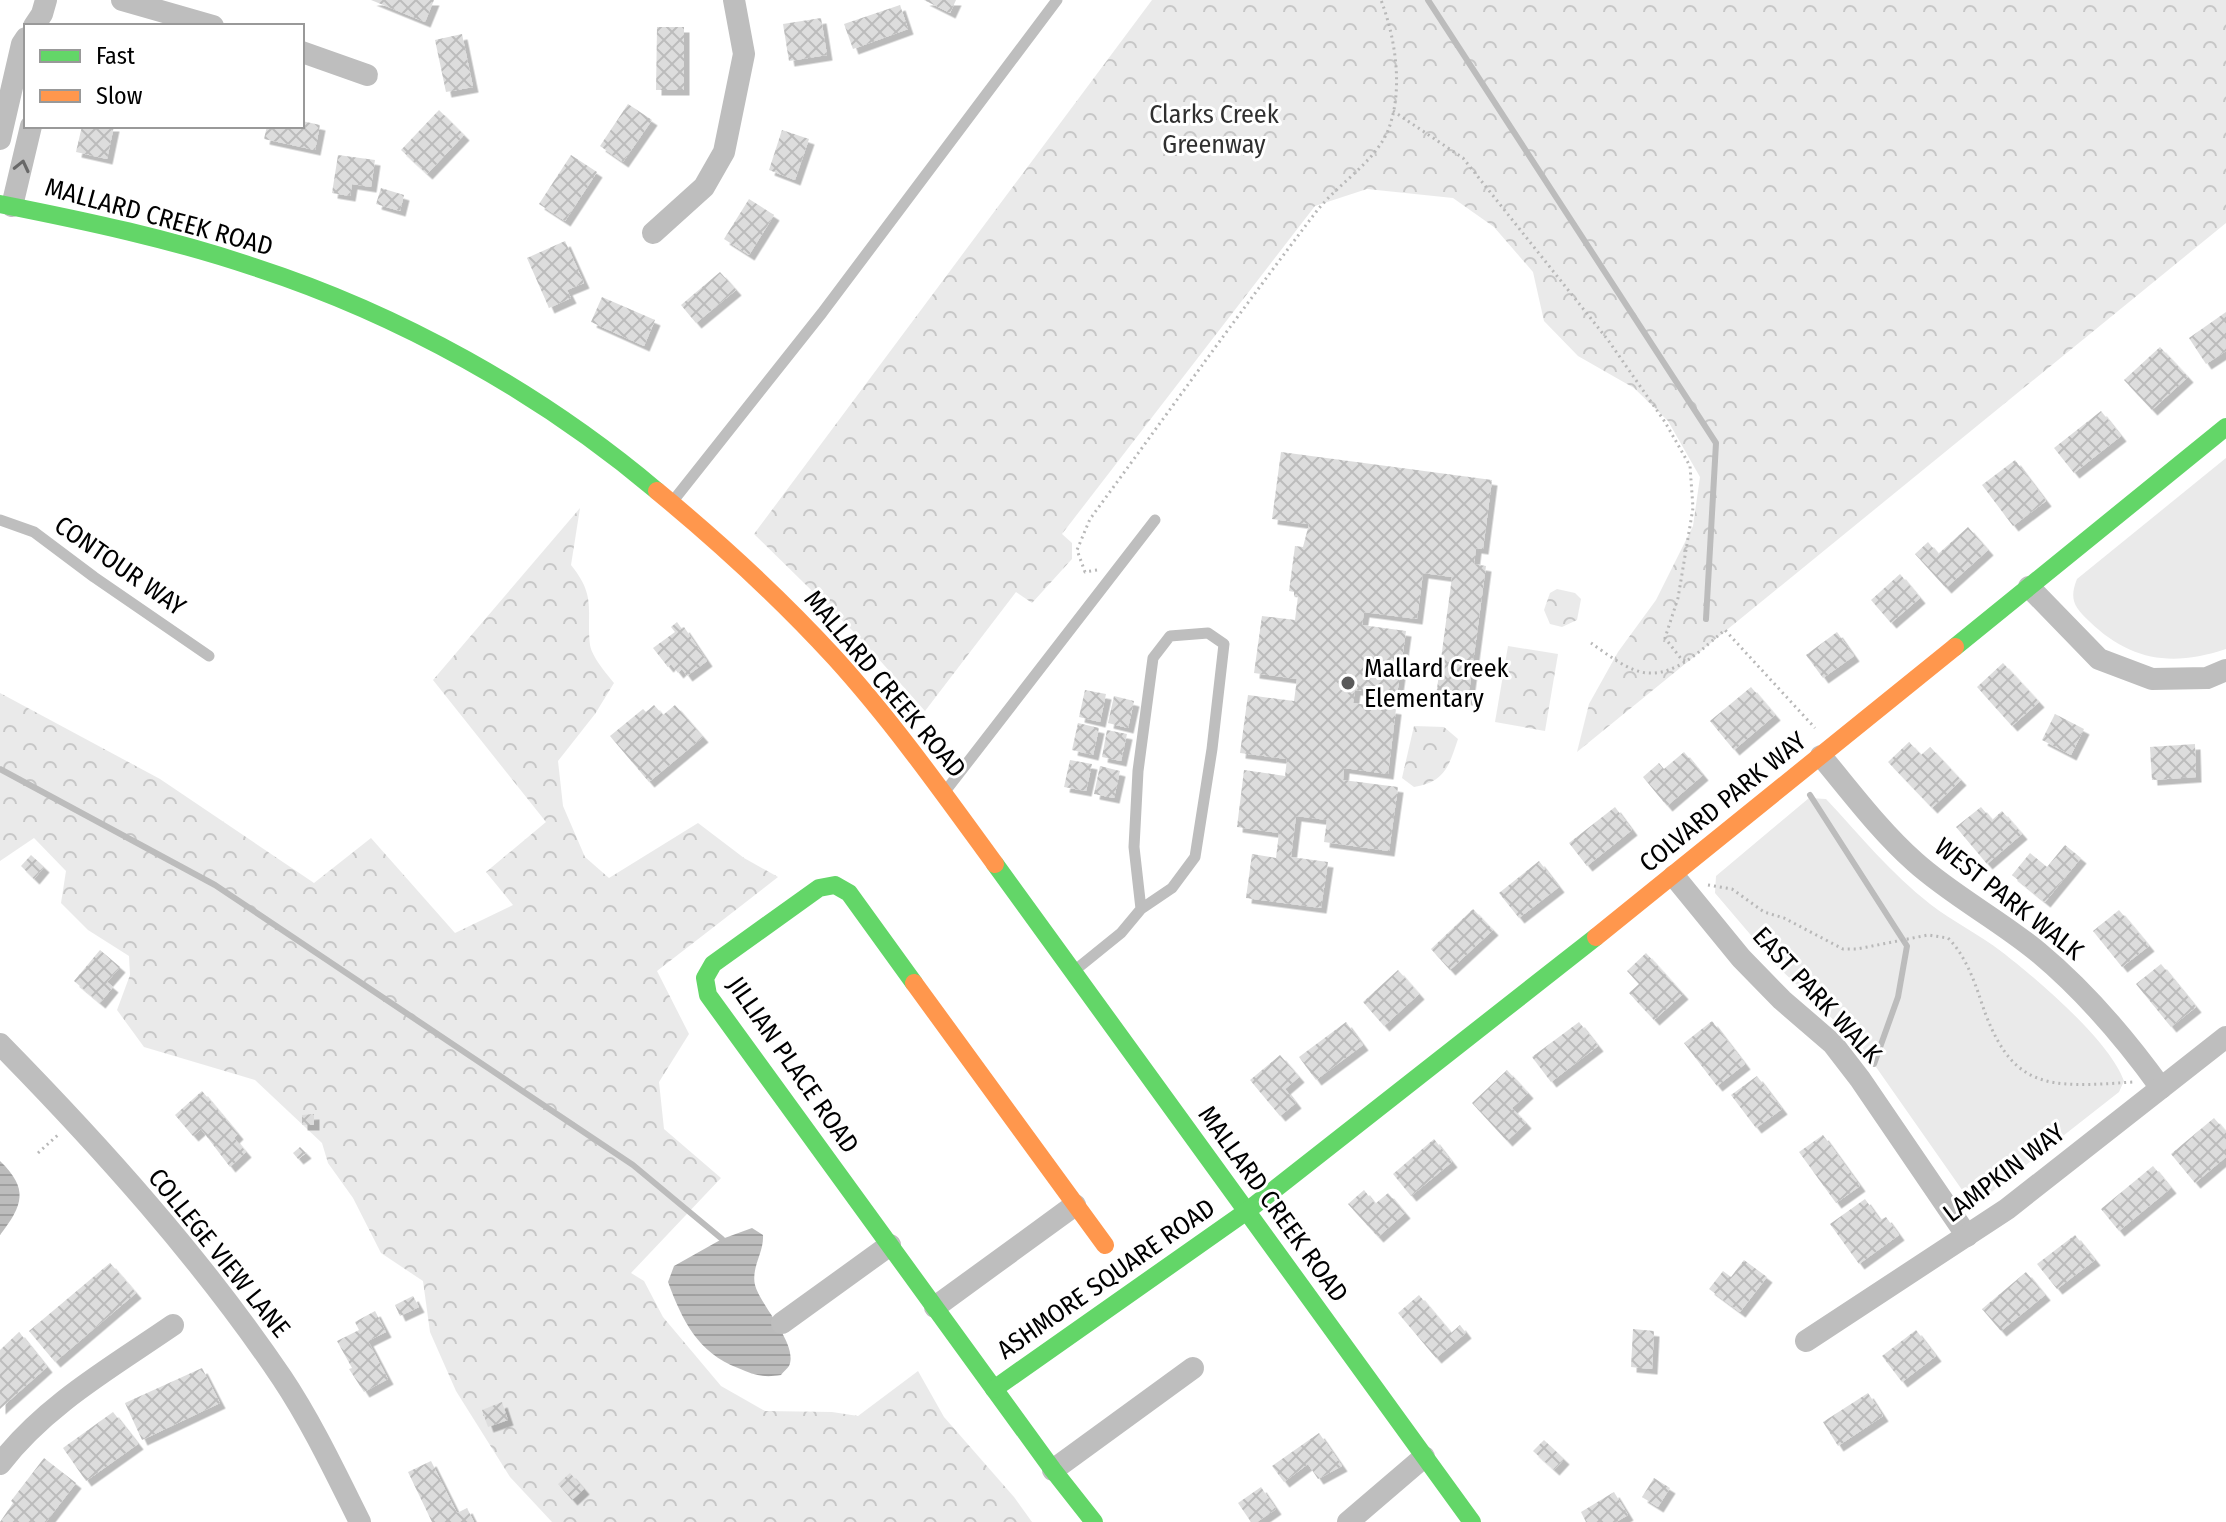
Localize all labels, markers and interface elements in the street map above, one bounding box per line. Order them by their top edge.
legend [24,24,304,128]
text: Fast [96,42,135,70]
text: Slow [96,82,143,110]
park label: Clarks Creek Greenway [1149,99,1280,160]
one-way arrow [12,160,29,173]
street label: MALLARD CREEK ROAD [42,172,276,262]
street label: CONTOUR WAY [49,510,191,623]
street label: MALLARD CREEK ROAD [798,584,972,784]
place label: Mallard Creek Elementary [1364,653,1510,714]
marker: Mallard Creek Elementary [1339,674,1357,692]
street label: COLVARD PARK WAY [1634,725,1813,879]
street label: WEST PARK WALK [1929,831,2090,967]
street label: EAST PARK WALK [1746,921,1888,1070]
street label: JILLIAN PLACE ROAD [721,971,865,1159]
street label: MALLARD CREEK ROAD [1191,1100,1355,1308]
street label: LAMPKIN WAY [1937,1117,2071,1229]
street label: COLLEGE VIEW LANE [141,1162,297,1344]
street label: ASHMORE SQUARE ROAD [991,1192,1221,1366]

